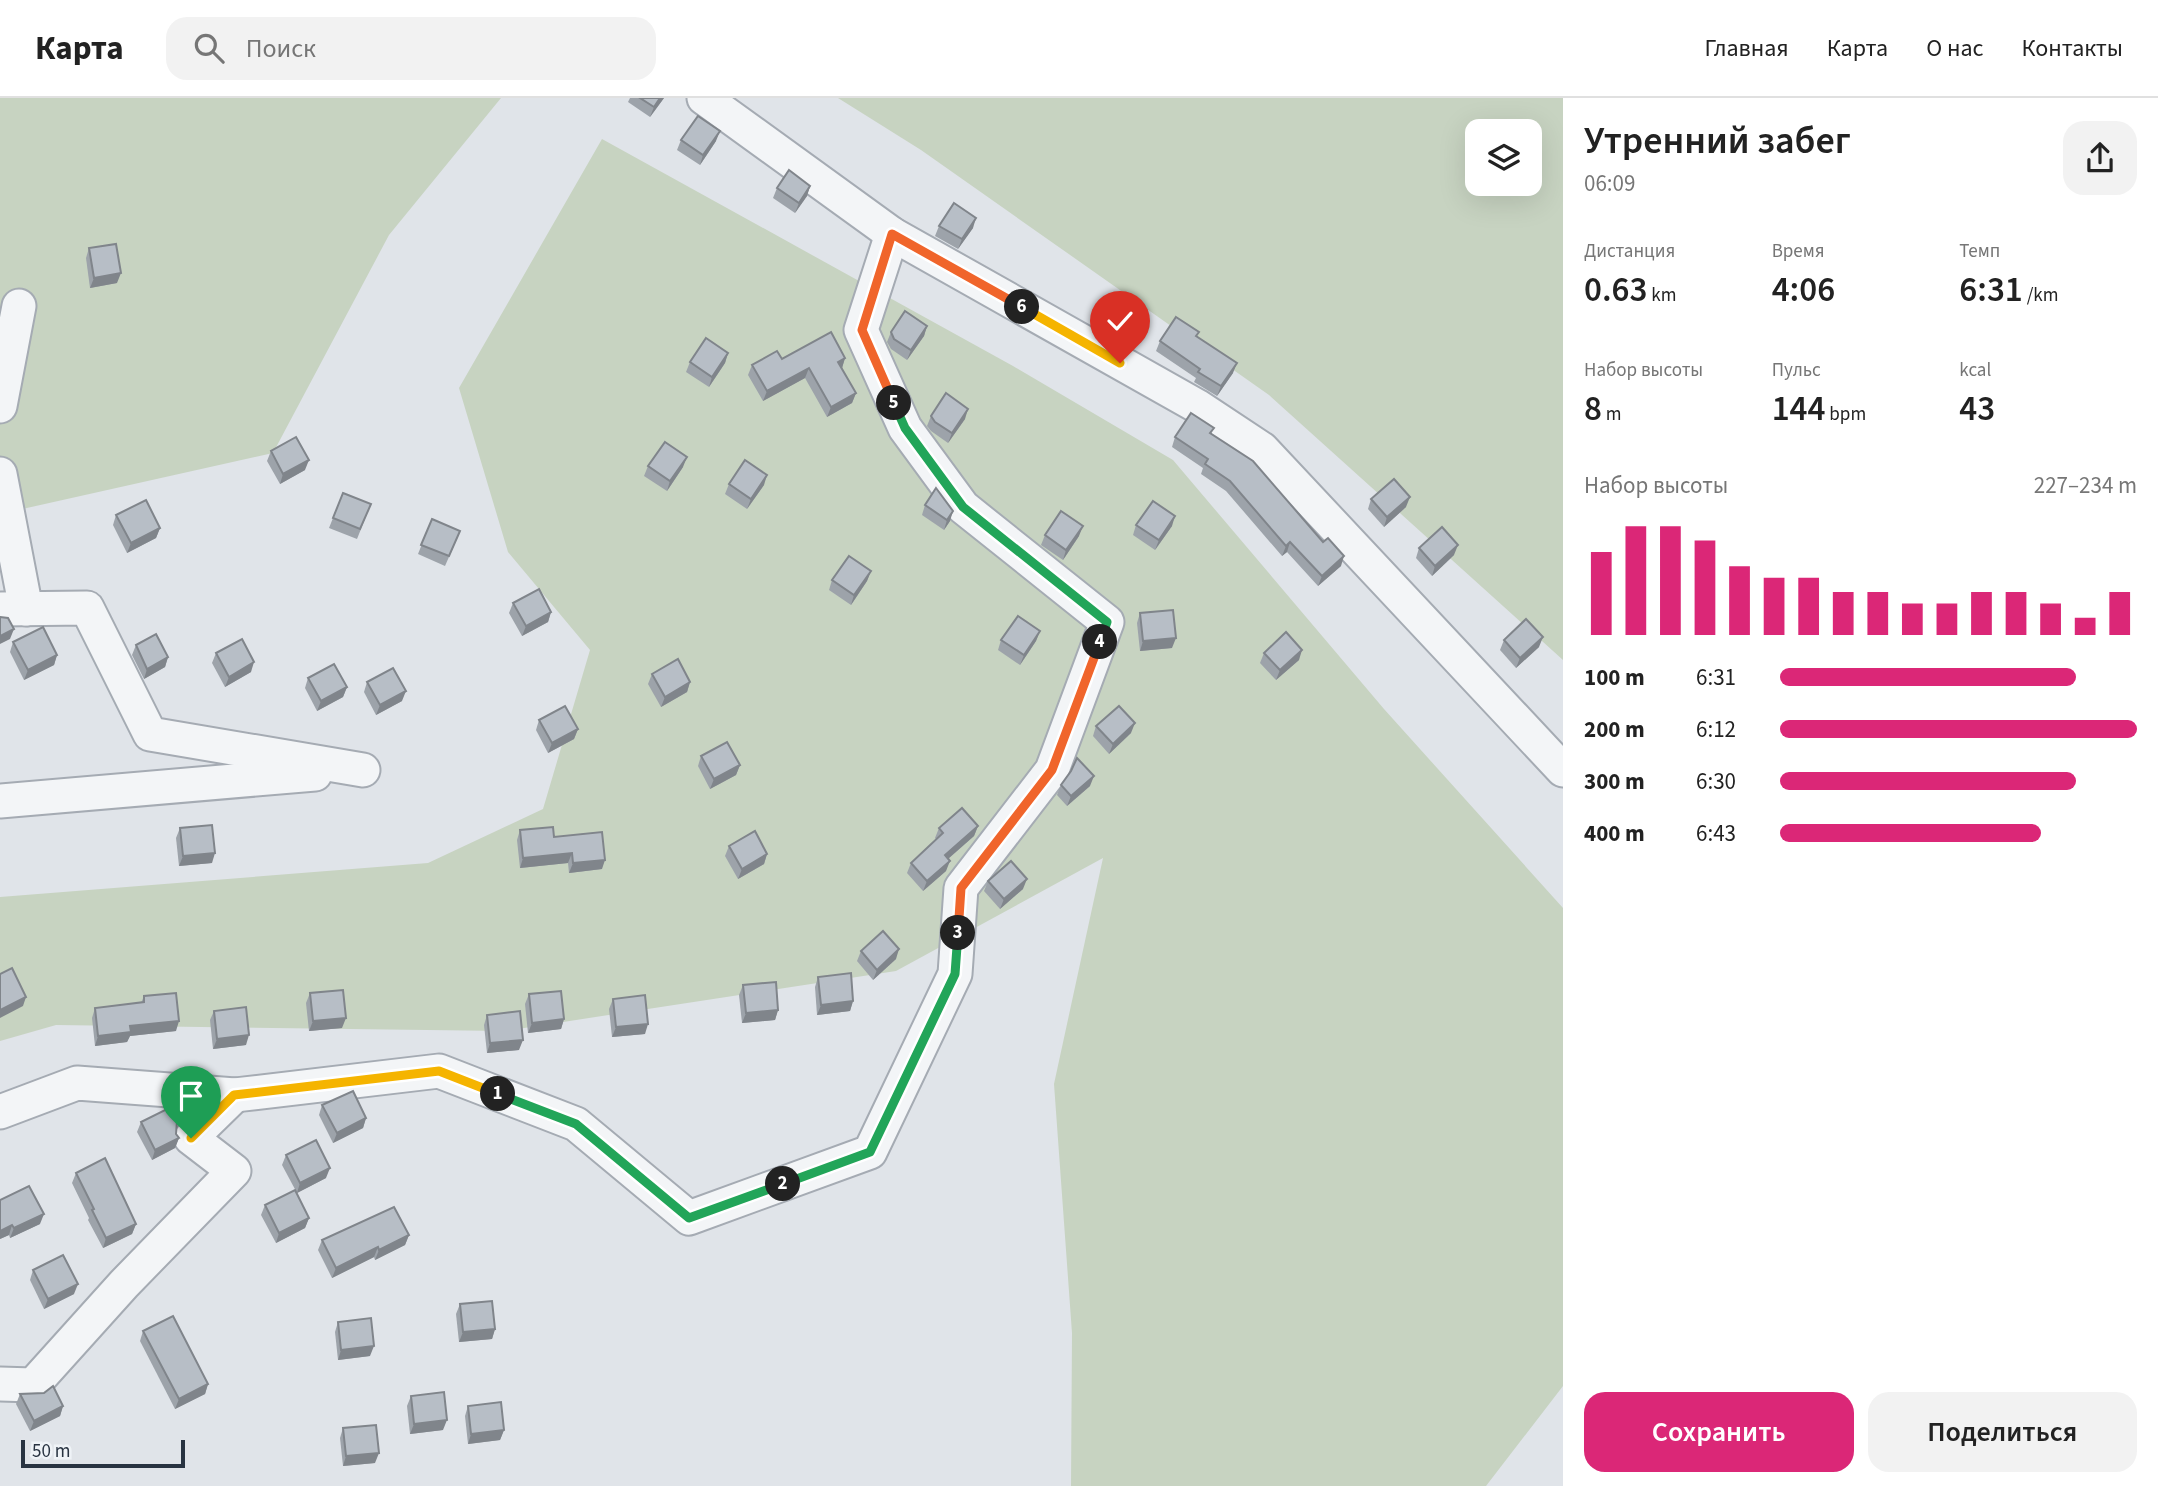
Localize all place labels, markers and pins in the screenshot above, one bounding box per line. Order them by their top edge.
pin: 6 [1004,290,1040,325]
pin [1090,291,1150,363]
pin: 5 [876,386,912,420]
pin: 4 [1082,624,1118,660]
pin: 3 [940,916,976,950]
pin [161,1066,221,1138]
pin: 1 [480,1076,516,1112]
pin: 2 [766,1166,800,1202]

